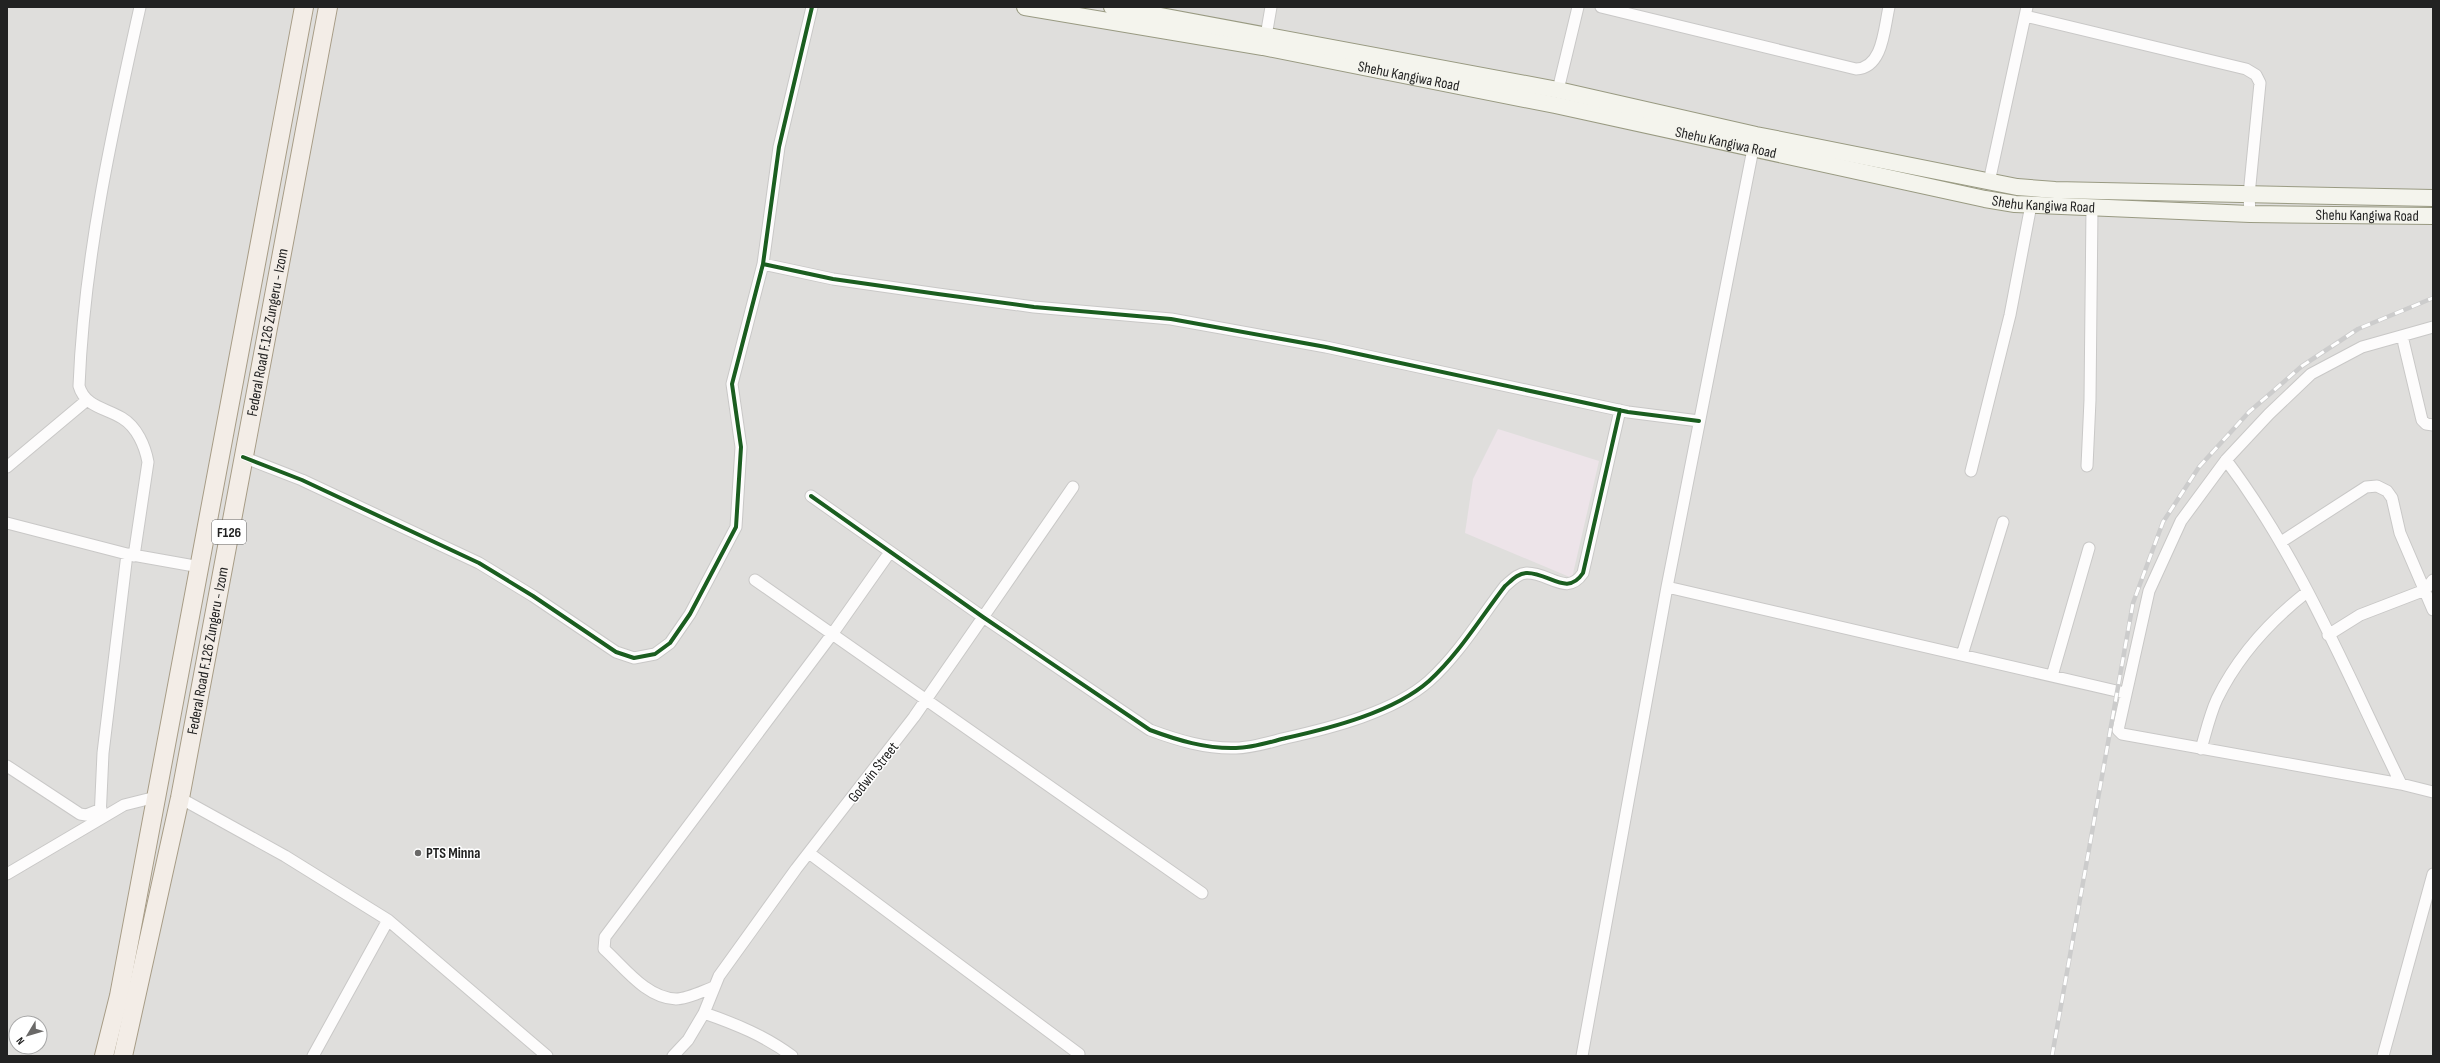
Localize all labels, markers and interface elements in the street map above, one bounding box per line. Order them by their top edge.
street label: Shehu Kangiwa Road [1356,57,1461,96]
street label: Shehu Kangiwa Road [1673,123,1778,163]
street label: Shehu Kangiwa Road [1990,191,2095,217]
street label: Shehu Kangiwa Road [2316,206,2419,226]
street label: Federal Road F.126 Zungeru - Izom [243,247,293,418]
road number: F126 [212,520,246,544]
street label: Federal Road F.126 Zungeru - Izom [183,565,233,736]
street label: Godwin Street [844,738,903,806]
place label: PTS Minna [426,844,480,863]
marker: PTS Minna [413,848,423,858]
north arrow [8,1015,48,1055]
text: N [14,1034,27,1047]

